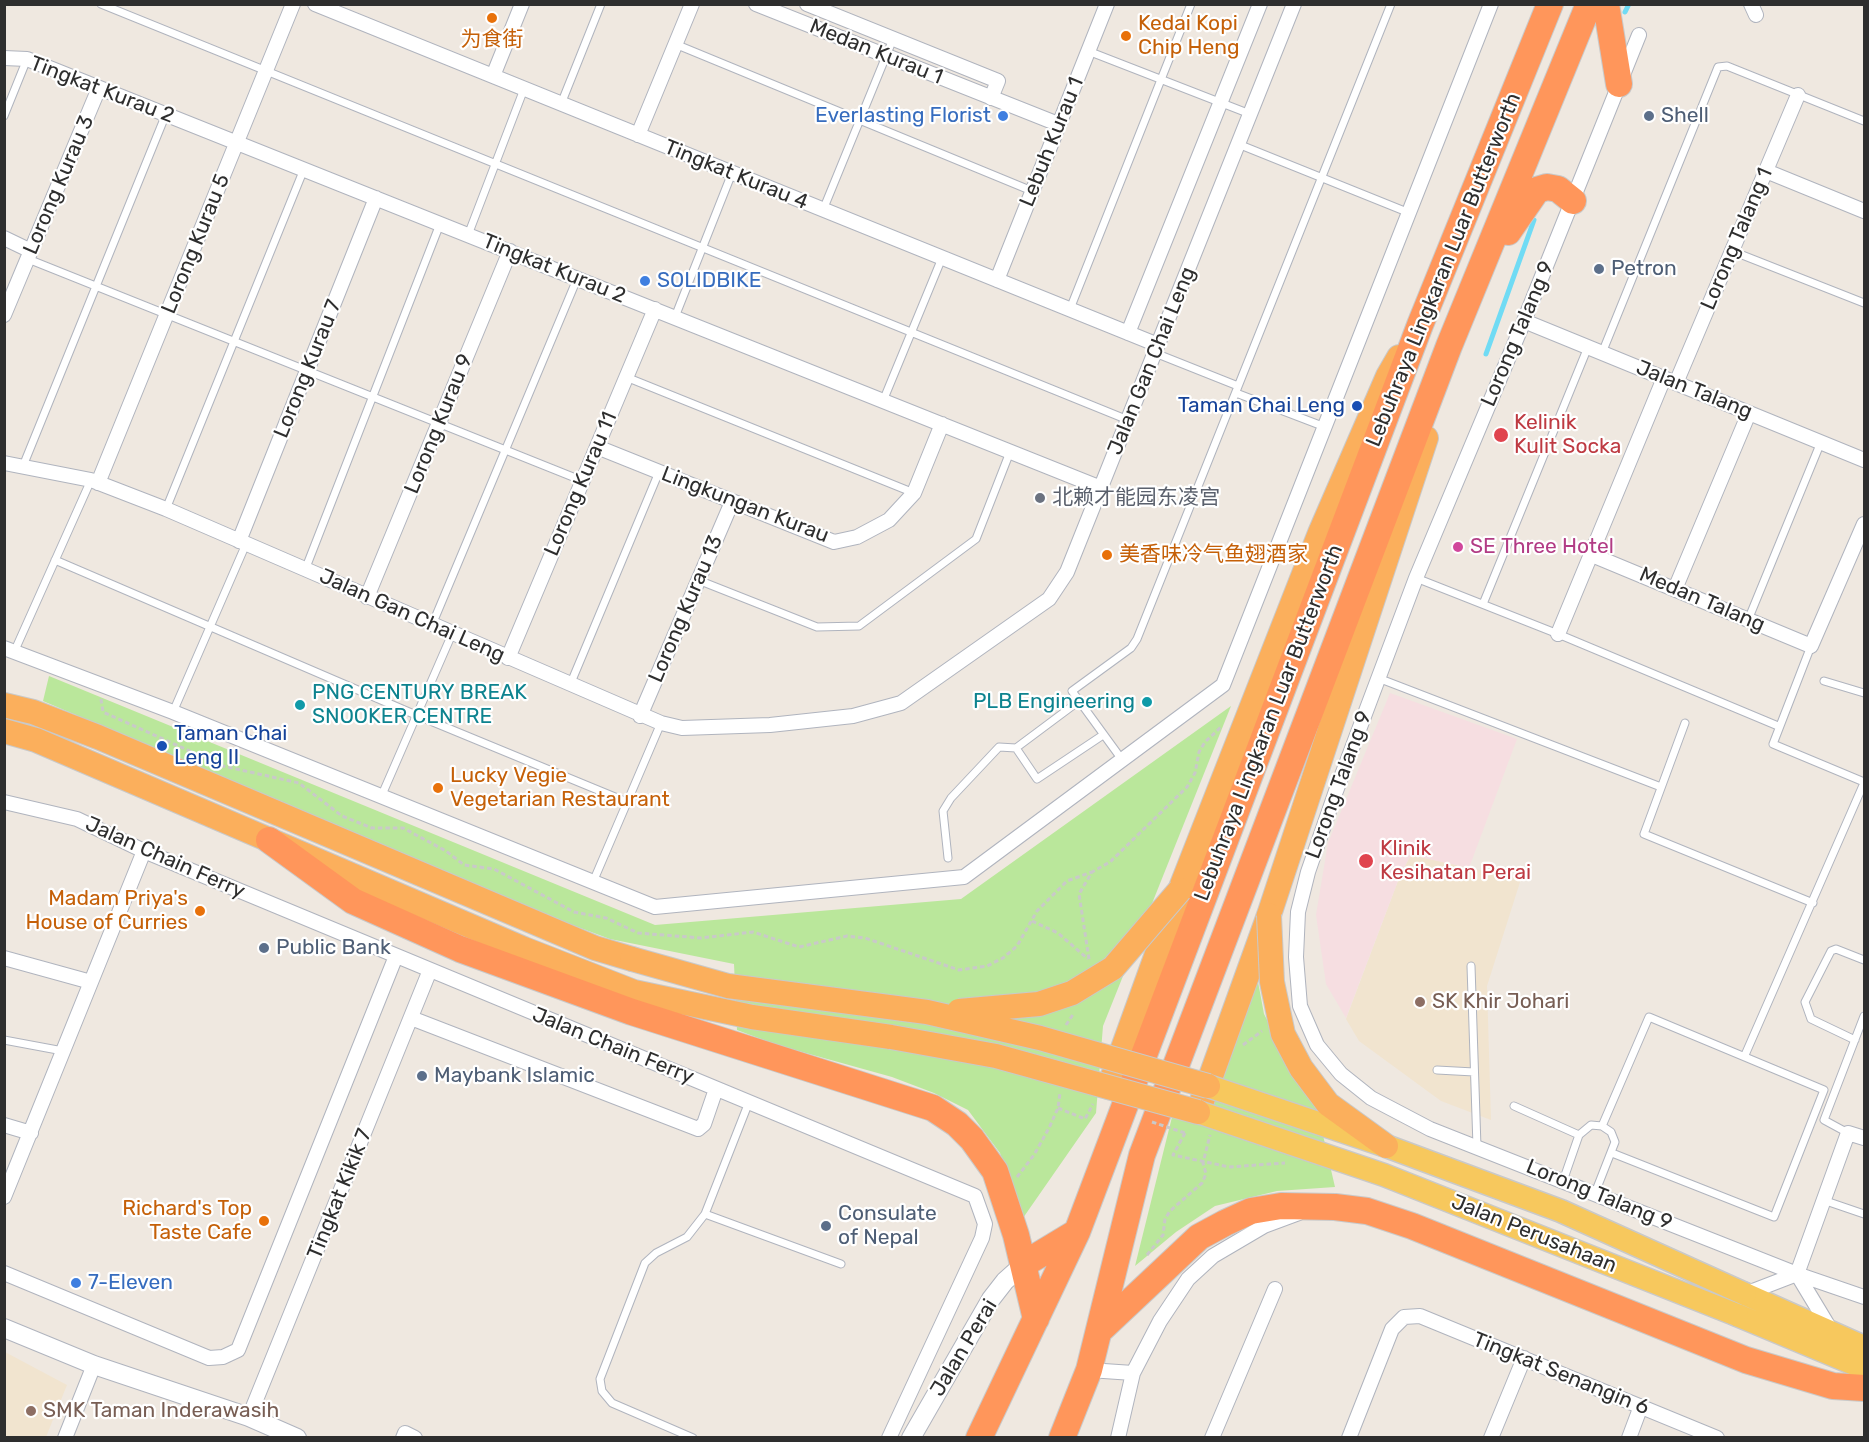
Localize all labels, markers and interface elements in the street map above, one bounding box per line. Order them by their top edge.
marker: 为食街 [485,11,499,25]
place label: Kedai Kopi Chip Heng [1138,11,1240,61]
street label: Medan Kurau 1 [806,14,946,90]
place label: 为食街 [461,27,523,53]
marker: Kedai Kopi Chip Heng [1119,29,1133,43]
street label: Tingkat Kurau 2 [26,51,178,129]
street label: Lebuh Kurau 1 [1015,74,1089,210]
street label: Lebuhraya Lingkaran Luar Butterworth [1361,89,1527,451]
place label: Everlasting Florist [815,103,991,129]
place label: Shell [1661,103,1709,129]
marker: Everlasting Florist [996,109,1010,123]
marker: Shell [1642,109,1656,123]
street label: Lorong Kurau 3 [18,112,100,258]
street label: Tingkat Kurau 4 [660,135,812,215]
street label: Lorong Talang 1 [1696,164,1778,314]
street label: Lorong Kurau 5 [157,171,235,317]
street label: Tingkat Kurau 2 [479,229,629,309]
place label: Petron [1611,256,1677,282]
street label: Lorong Talang 9 [1476,258,1560,410]
marker: Petron [1592,262,1606,276]
street label: Jalan Gan Chai Leng [1103,263,1201,459]
place label: SOLIDBIKE [657,268,761,294]
marker: SOLIDBIKE [638,274,652,288]
street label: Lorong Kurau 7 [269,296,347,442]
street label: Lorong Kurau 9 [400,351,478,497]
street label: Jalan Talang [1632,355,1756,425]
place label: Taman Chai Leng [1178,393,1345,419]
marker: Taman Chai Leng [1350,399,1364,413]
street label: Lorong Kurau 11 [539,408,623,560]
place label: Kelinik Kulit Socka [1514,410,1621,460]
marker: Kelinik Kulit Socka [1492,426,1510,444]
street label: Lingkungan Kurau [658,461,832,549]
place label: 北赖才能园东凌宫 [1052,485,1220,511]
marker: 北赖才能园东凌宫 [1033,491,1047,505]
street label: Lorong Kurau 13 [644,532,728,686]
place label: SE Three Hotel [1470,534,1614,560]
marker: SE Three Hotel [1451,540,1465,554]
street label: Lebuhraya Lingkaran Luar Butterworth [1189,541,1349,905]
place label: 美香味冷气鱼翅酒家 [1119,542,1308,568]
marker: 美香味冷气鱼翅酒家 [1100,548,1114,562]
street label: Medan Talang [1635,562,1769,638]
street label: Jalan Gan Chai Leng [315,564,509,668]
place label: PNG CENTURY BREAK SNOOKER CENTRE [312,680,527,730]
place label: PLB Engineering [973,689,1135,715]
marker: PLB Engineering [1140,695,1154,709]
marker: PNG CENTURY BREAK SNOOKER CENTRE [293,698,307,712]
street label: Lorong Talang 9 [1301,708,1377,862]
place label: Taman Chai Leng II [174,721,287,771]
marker: Taman Chai Leng II [155,739,169,753]
place label: Lucky Vegie Vegetarian Restaurant [450,763,670,813]
marker: Lucky Vegie Vegetarian Restaurant [431,781,445,795]
street label: Jalan Chain Ferry [81,812,249,904]
place label: Klinik Kesihatan Perai [1380,836,1531,886]
marker: Klinik Kesihatan Perai [1357,852,1375,870]
place label: Madam Priya's House of Curries [25,886,188,936]
marker: Madam Priya's House of Curries [193,904,207,918]
place label: Public Bank [276,935,391,961]
marker: Public Bank [257,941,271,955]
place label: SK Khir Johari [1432,989,1569,1015]
marker: SK Khir Johari [1413,995,1427,1009]
street label: Jalan Chain Ferry [529,1002,697,1090]
place label: Maybank Islamic [434,1063,595,1089]
marker: Maybank Islamic [415,1069,429,1083]
street label: Tingkat Kikik 7 [302,1125,378,1263]
street label: Lorong Talang 9 [1522,1154,1676,1236]
street label: Jalan Perusahaan [1448,1189,1620,1279]
place label: Richard's Top Taste Cafe [122,1196,252,1246]
place label: Consulate of Nepal [838,1201,937,1251]
marker: Richard's Top Taste Cafe [257,1214,271,1228]
marker: Consulate of Nepal [819,1219,833,1233]
place label: 7-Eleven [88,1270,173,1296]
marker: 7-Eleven [69,1276,83,1290]
street label: Jalan Perai [925,1295,1003,1401]
street label: Tingkat Senangin 6 [1469,1327,1653,1421]
place label: SMK Taman Inderawasih [43,1398,279,1424]
marker: SMK Taman Inderawasih [24,1404,38,1418]

